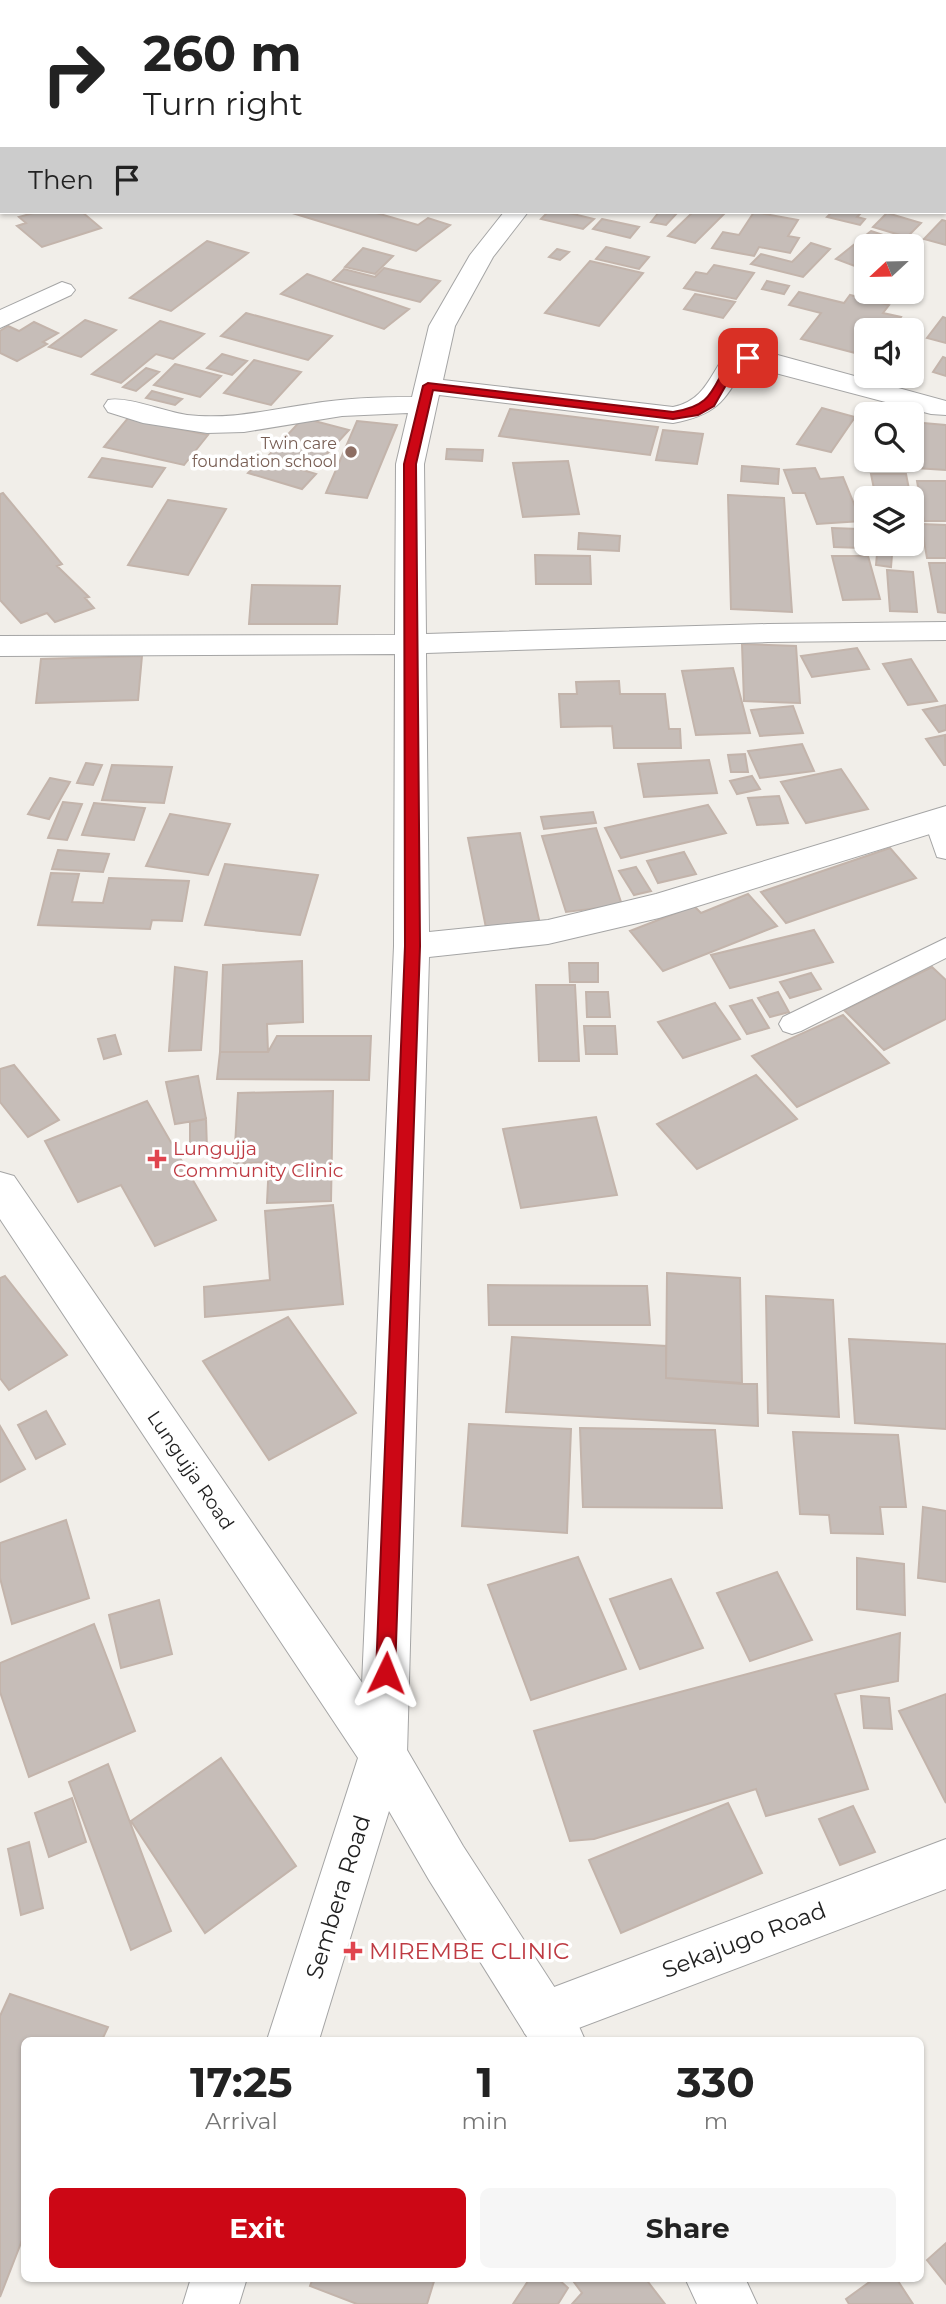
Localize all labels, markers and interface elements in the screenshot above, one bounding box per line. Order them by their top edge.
text: 260 m [143,24,302,83]
icon: right [28,28,119,119]
text: Turn right [143,84,303,123]
icon: arrive [108,161,146,199]
text: Then [28,164,94,196]
north arrow [854,234,924,304]
map controls [854,234,924,556]
button: sound [854,318,924,388]
pin [718,328,778,388]
icon: arrive [729,339,767,377]
button: search [854,402,924,472]
place label: Twin care foundation school [192,434,337,471]
marker: Twin care foundation school [343,444,359,460]
button: layers [854,486,924,556]
place label: Lungujja Community Clinic [173,1137,344,1182]
marker: Lungujja Community Clinic [147,1149,167,1169]
street label: Lungujja Road [142,1406,239,1534]
position arrow [349,1636,423,1710]
street label: Sembera Road [300,1812,376,1982]
street label: Sekajugo Road [658,1896,830,1984]
place label: MIREMBE CLINIC [369,1937,569,1965]
marker: MIREMBE CLINIC [343,1941,363,1961]
text: 17:25 [190,2056,293,2108]
text: 1 [476,2056,493,2108]
text: 330 [677,2056,755,2108]
text: Arrival [205,2107,278,2135]
text: min [462,2107,508,2135]
text: m [704,2107,728,2135]
button: Exit [49,2188,466,2268]
button: Share [480,2188,896,2268]

